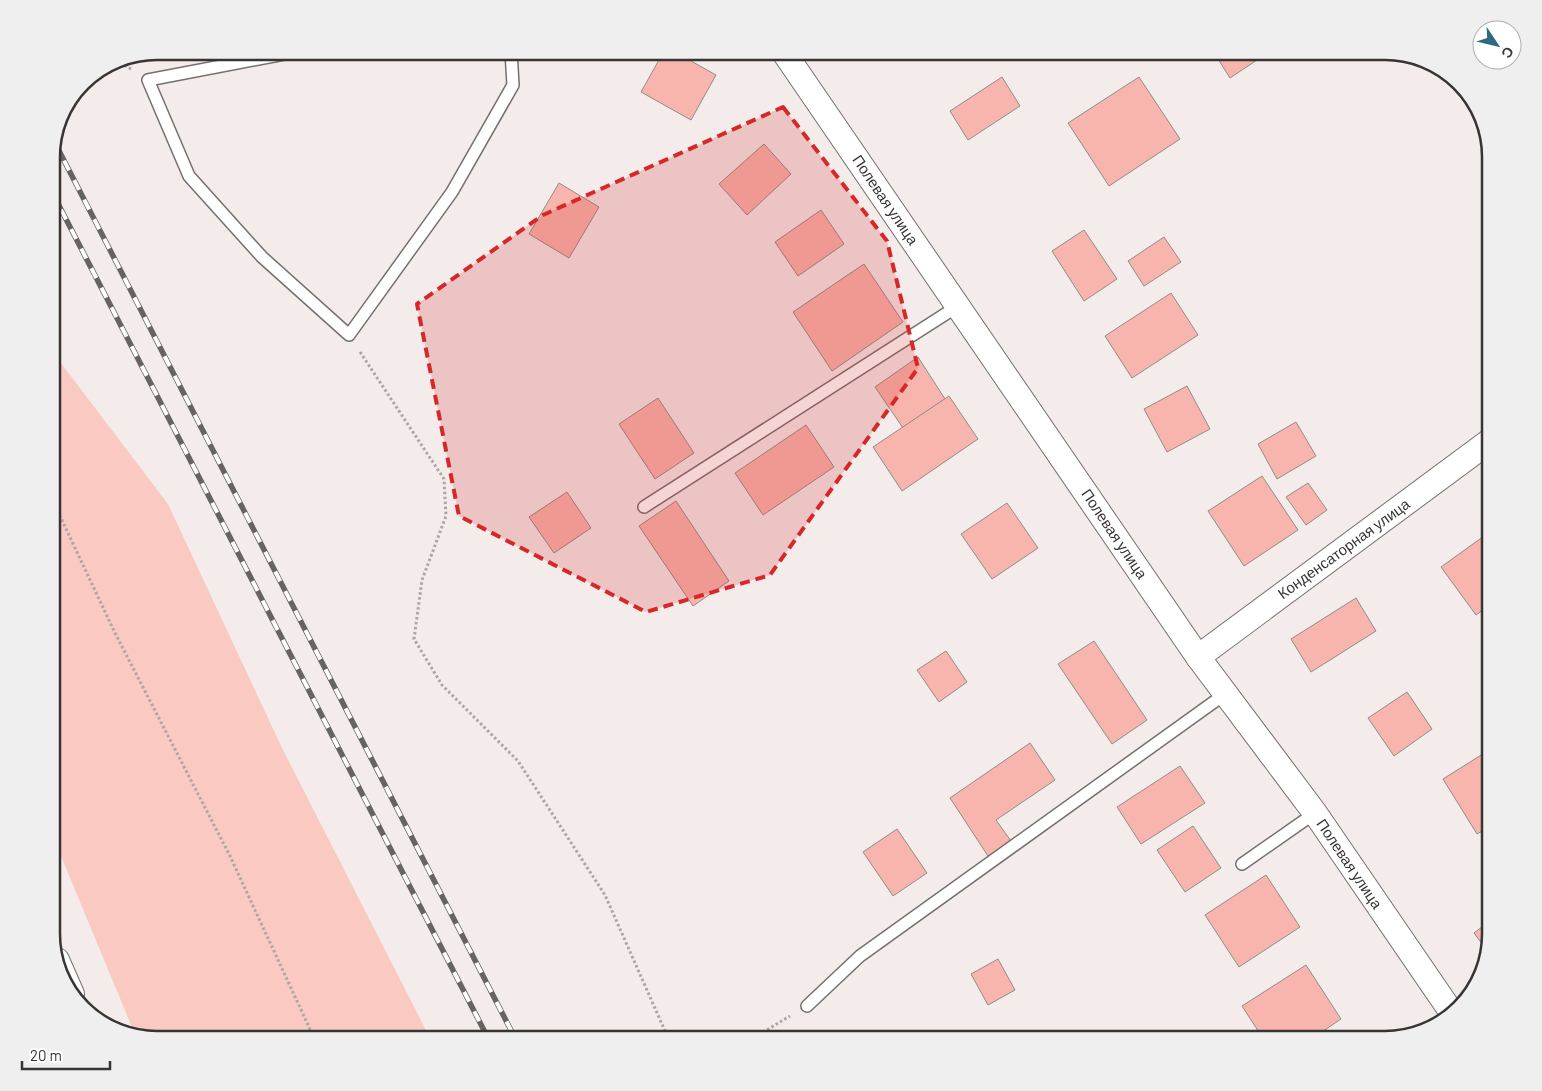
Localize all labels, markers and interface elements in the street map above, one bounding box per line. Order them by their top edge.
north arrow [1472,20,1522,70]
text: С [1498,44,1518,62]
street label: Полевая улица [849,151,923,248]
street label: Полевая улица [1078,485,1152,582]
street label: Конденсаторная улица [1274,494,1413,602]
street label: Полевая улица [1313,815,1387,912]
scale bar [22,1038,110,1070]
text: 20 m [30,1046,62,1064]

